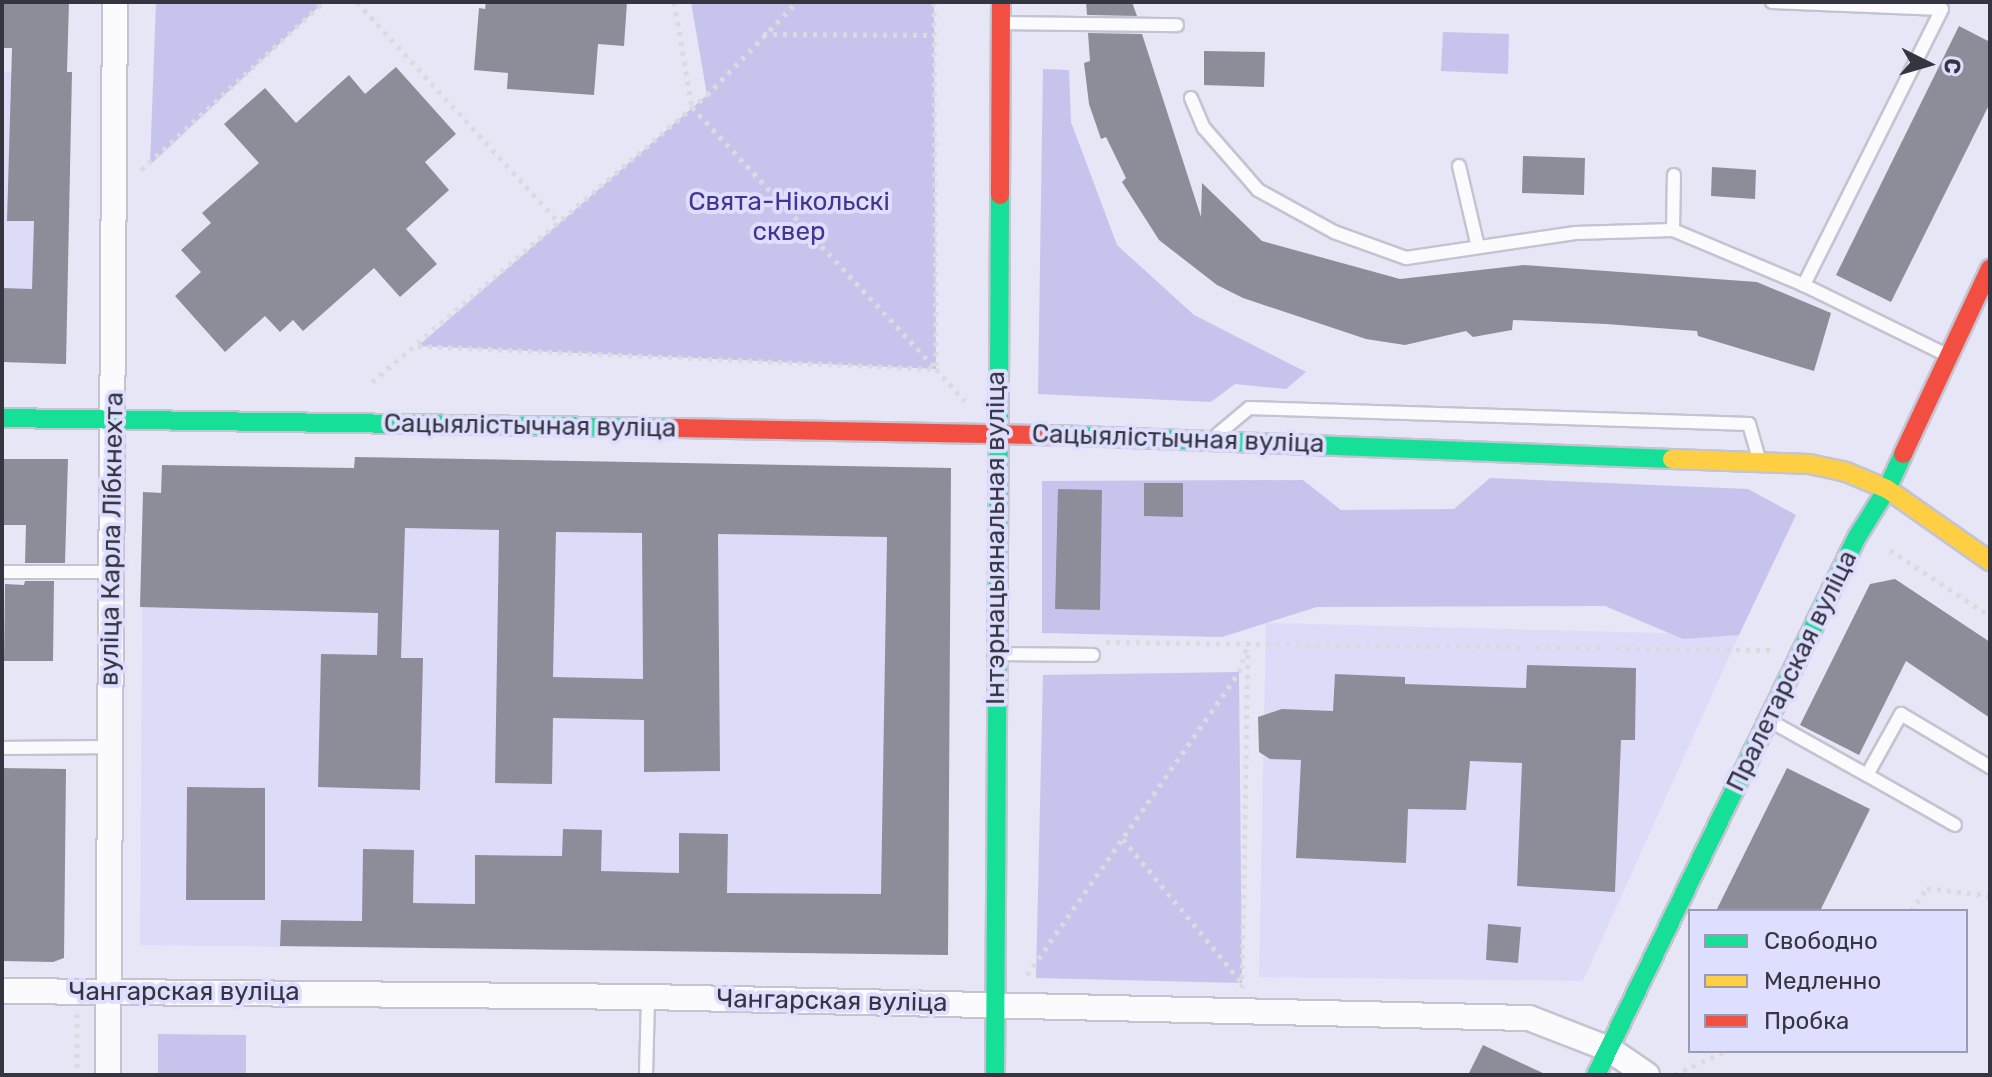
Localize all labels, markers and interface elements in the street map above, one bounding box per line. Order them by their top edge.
north arrow [1888,24,1968,104]
text: С [1938,57,1967,75]
park label: Свята-Нікольскі сквер [688,186,890,248]
street label: Інтэрнацыянальная вуліца [980,371,1012,705]
street label: вуліца Карла Лібкнехта [94,392,130,686]
street label: Сацыялістычная вуліца [383,408,677,444]
street label: Сацыялістычная вуліца [1031,418,1325,460]
street label: Пралетарская вуліца [1720,545,1864,797]
legend [1688,909,1968,1053]
text: Свободно [1764,927,1878,955]
text: Медленно [1764,967,1881,995]
street label: Чангарская вуліца [68,976,300,1008]
street label: Чангарская вуліца [716,983,948,1019]
text: Пробка [1764,1007,1849,1035]

